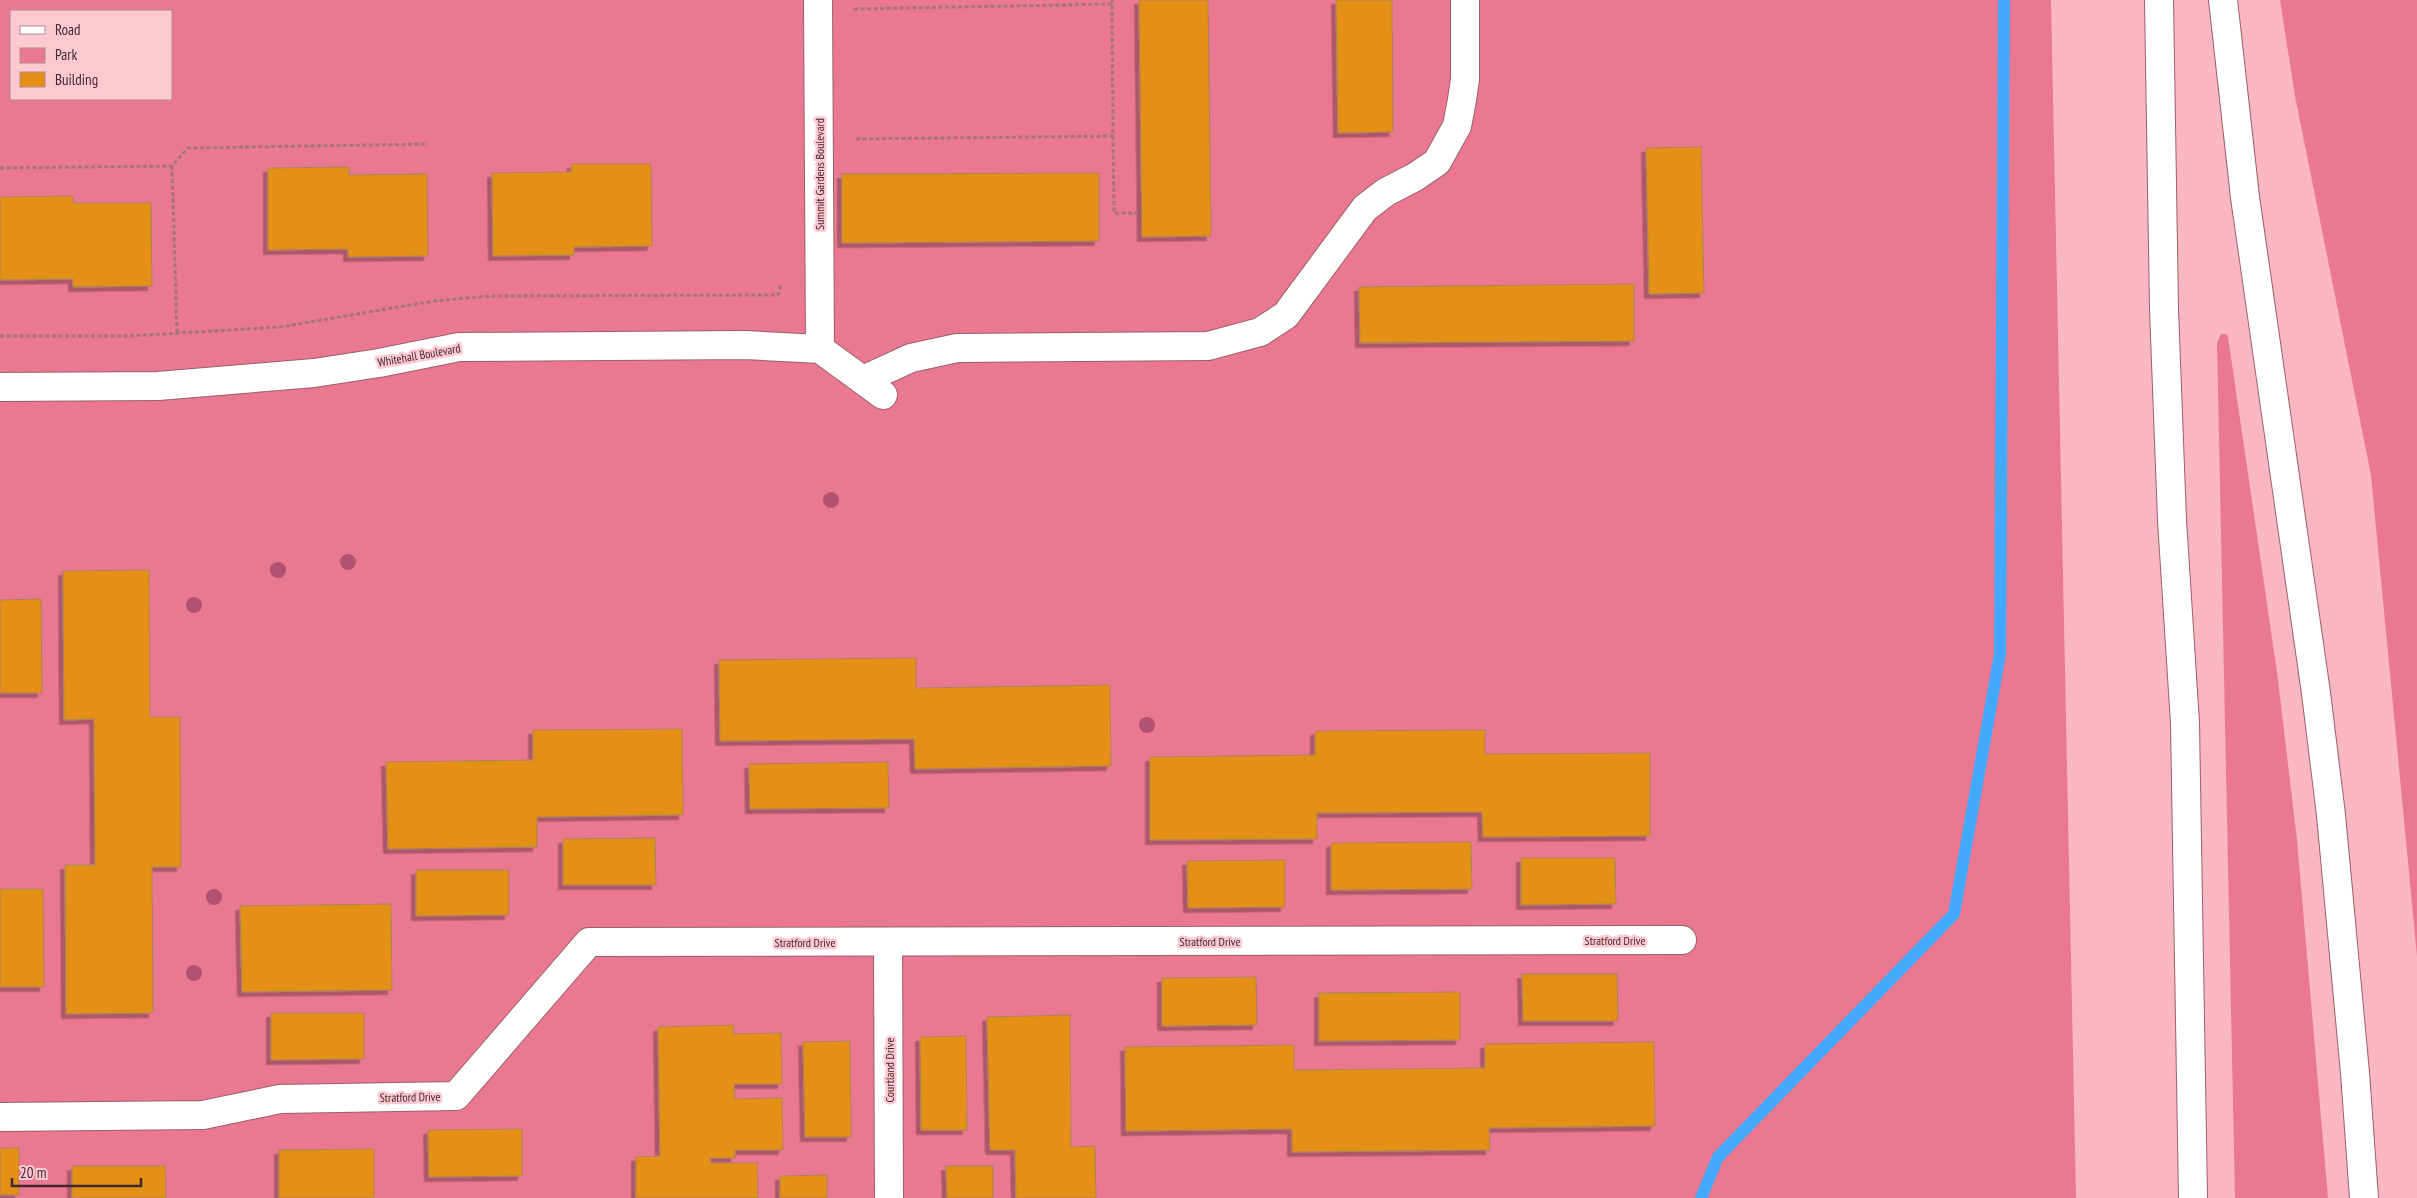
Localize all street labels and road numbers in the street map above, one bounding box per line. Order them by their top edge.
street label: Summit Gardens Boulevard [812,118,827,230]
street label: Whitehall Boulevard [376,340,462,370]
street label: Stratford Drive [1585,933,1645,948]
street label: Stratford Drive [1180,934,1240,949]
street label: Stratford Drive [775,935,835,950]
street label: Courtland Drive [882,1038,897,1102]
street label: Stratford Drive [379,1089,441,1105]

